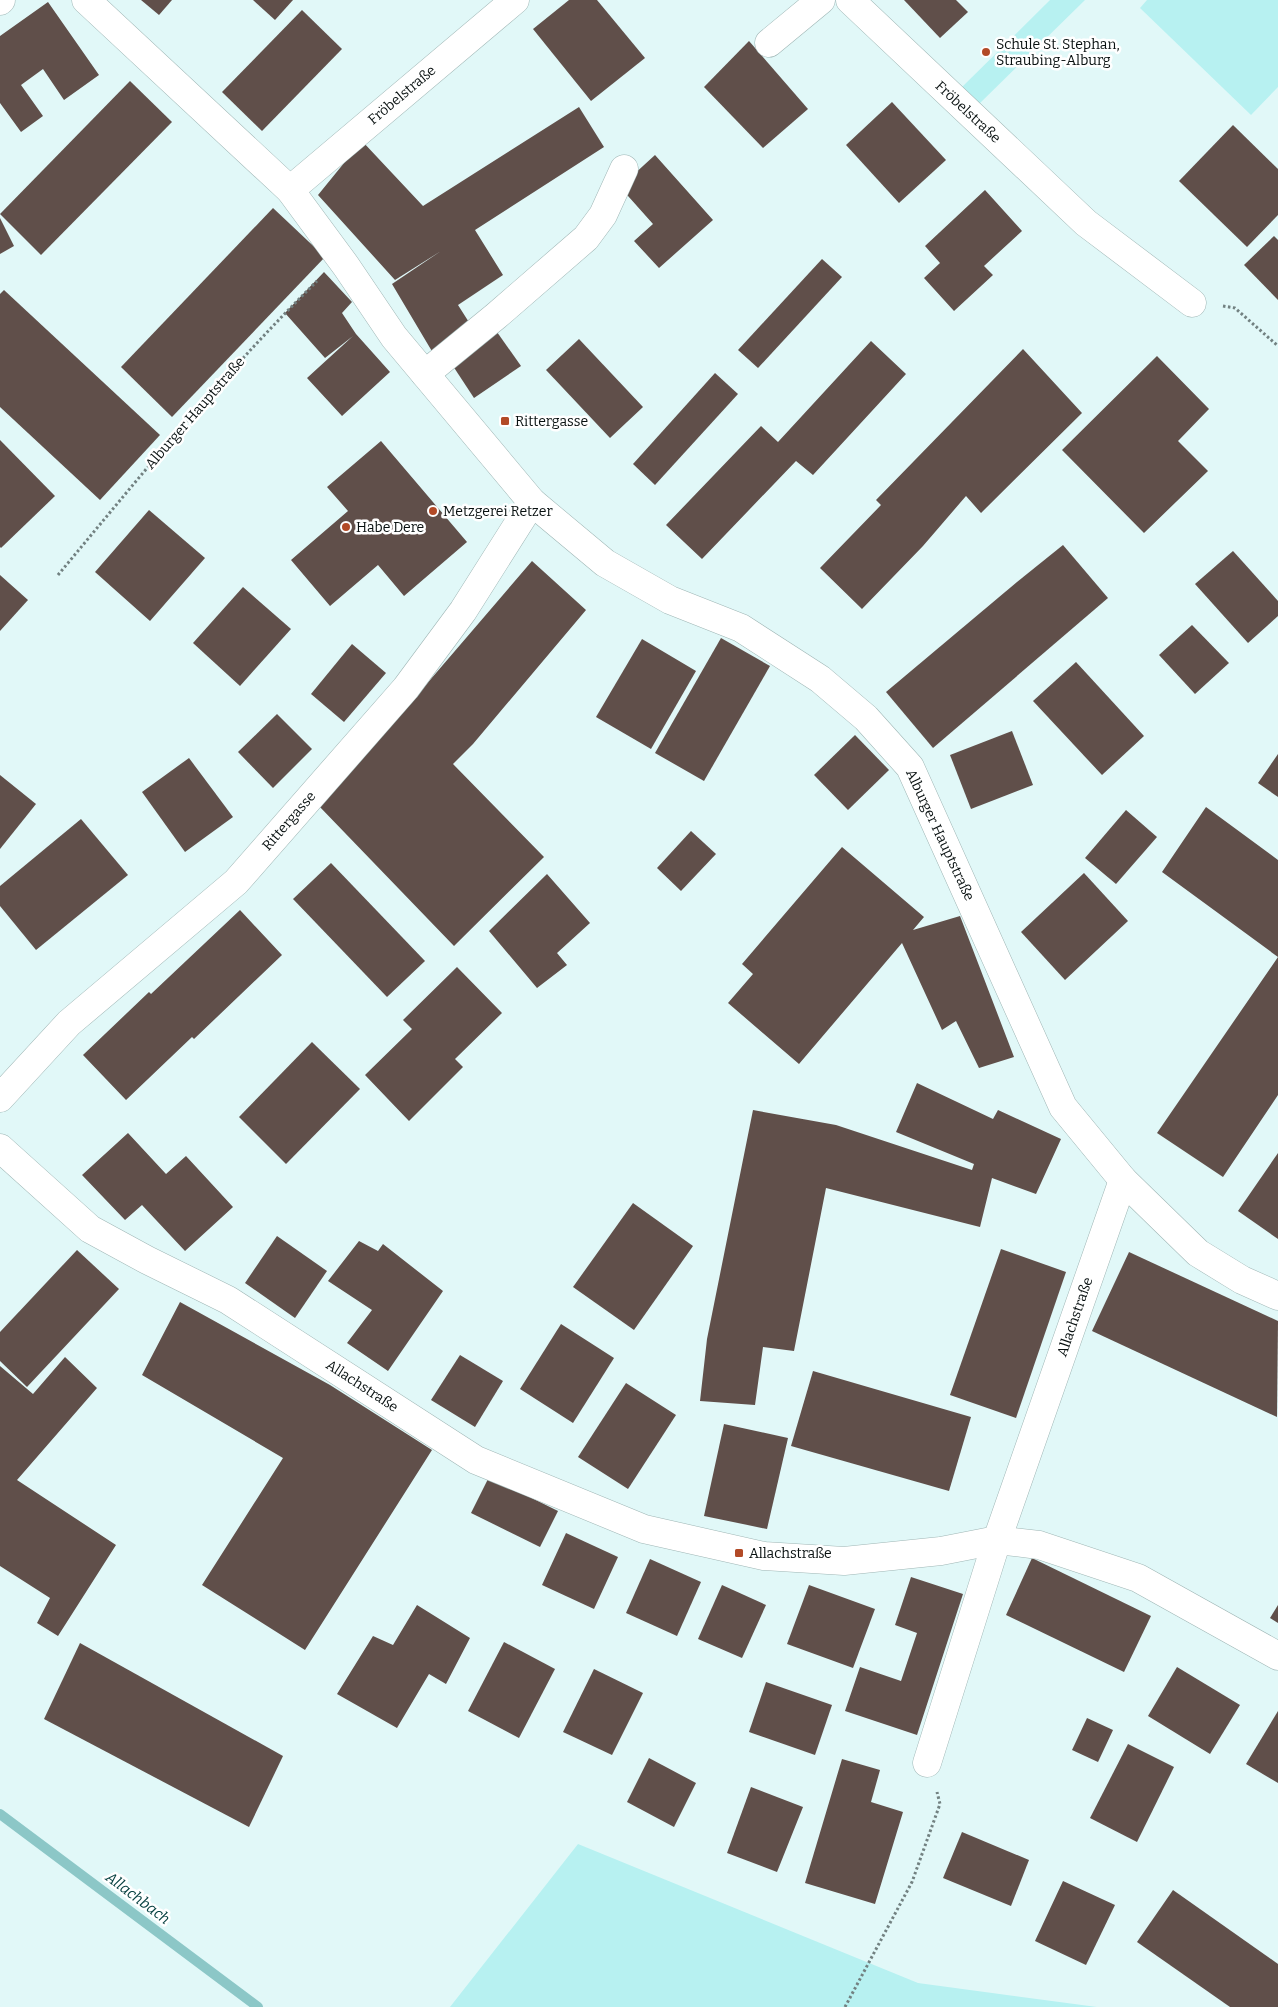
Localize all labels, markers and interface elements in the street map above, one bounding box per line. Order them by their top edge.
place label: Schule St. Stephan, Straubing-Alburg [996,36,1120,69]
marker: Schule St. Stephan, Straubing-Alburg [980,46,992,58]
street label: Fröbelstraße [365,62,439,128]
street label: Fröbelstraße [932,77,1004,147]
street label: Alburger Hauptstraße [142,353,248,473]
place label: Rittergasse [515,413,588,430]
marker: Rittergasse [499,415,511,427]
place label: Metzgerei Retzer [443,503,553,520]
marker: Metzgerei Retzer [427,505,439,517]
place label: Habe Dere [356,519,424,536]
marker: Habe Dere [340,521,352,533]
street label: Alburger Hauptstraße [902,767,978,903]
street label: Rittergasse [259,788,319,854]
street label: Allachstraße [1054,1275,1096,1359]
street label: Allachstraße [323,1356,401,1416]
place label: Allachstraße [749,1545,832,1562]
marker: Allachstraße [733,1547,745,1559]
water label: Allachbach [102,1867,174,1928]

